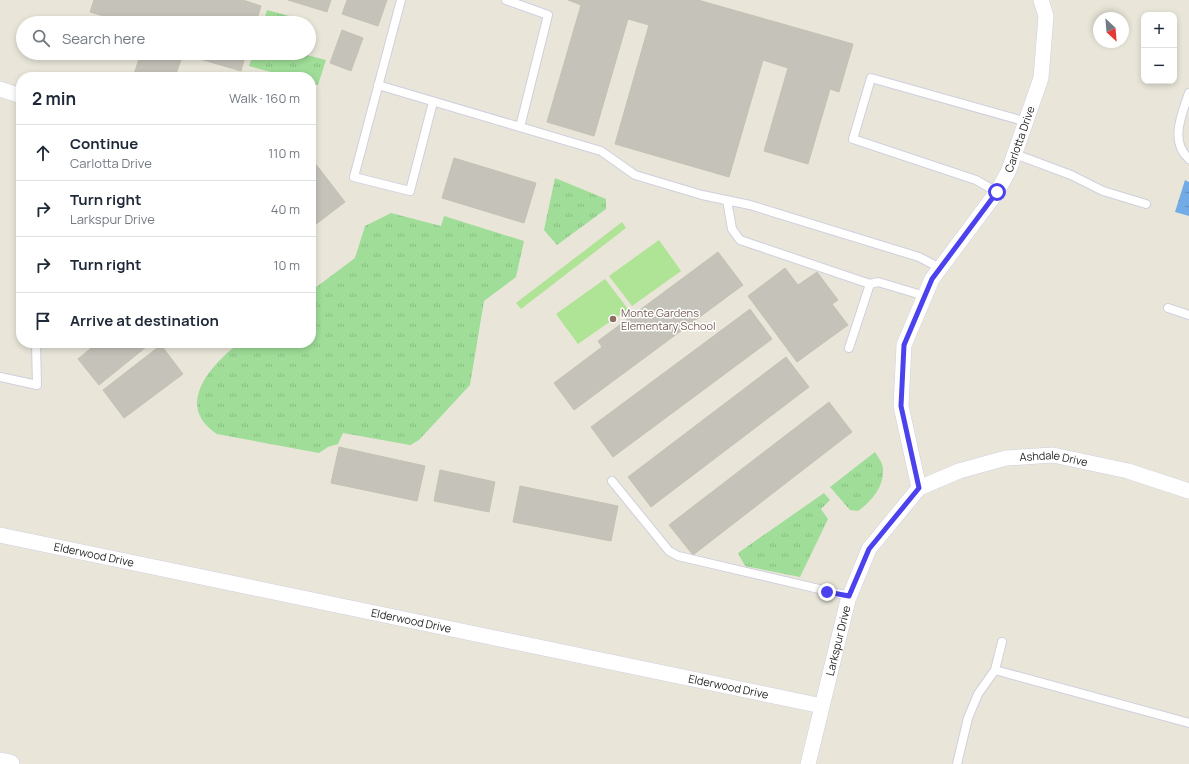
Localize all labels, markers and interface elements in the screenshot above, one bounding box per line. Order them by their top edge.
north arrow [1093,12,1129,48]
map controls [1141,12,1177,84]
button: + [1141,12,1177,48]
search box [16,16,316,60]
icon: search [30,27,52,49]
text: Search here [62,28,145,49]
button: − [1141,48,1177,84]
text: 2 min [32,87,76,110]
text: Walk · 160 m [229,89,300,107]
street label: Carlotta Drive [1001,103,1038,174]
text: Continue [70,133,138,154]
icon: ahead [32,142,54,164]
text: 110 m [268,144,300,162]
text: Carlotta Drive [70,154,152,172]
route start [988,183,1006,201]
text: Turn right [70,189,141,210]
icon: right [32,198,54,220]
text: 40 m [271,200,300,218]
text: Larkspur Drive [70,210,155,228]
icon: right [32,254,54,276]
text: Turn right [70,254,141,275]
text: 10 m [273,256,300,274]
place label: Monte Gardens Elementary School [621,305,716,333]
icon: arrive [32,310,54,332]
text: Arrive at destination [70,310,219,331]
marker: Monte Gardens Elementary School [608,314,618,324]
street label: Ashdale Drive [1019,447,1090,469]
street label: Elderwood Drive [53,538,136,570]
route end [818,583,836,601]
street label: Larkspur Drive [822,603,854,677]
street label: Elderwood Drive [370,604,453,636]
street label: Elderwood Drive [687,670,771,702]

